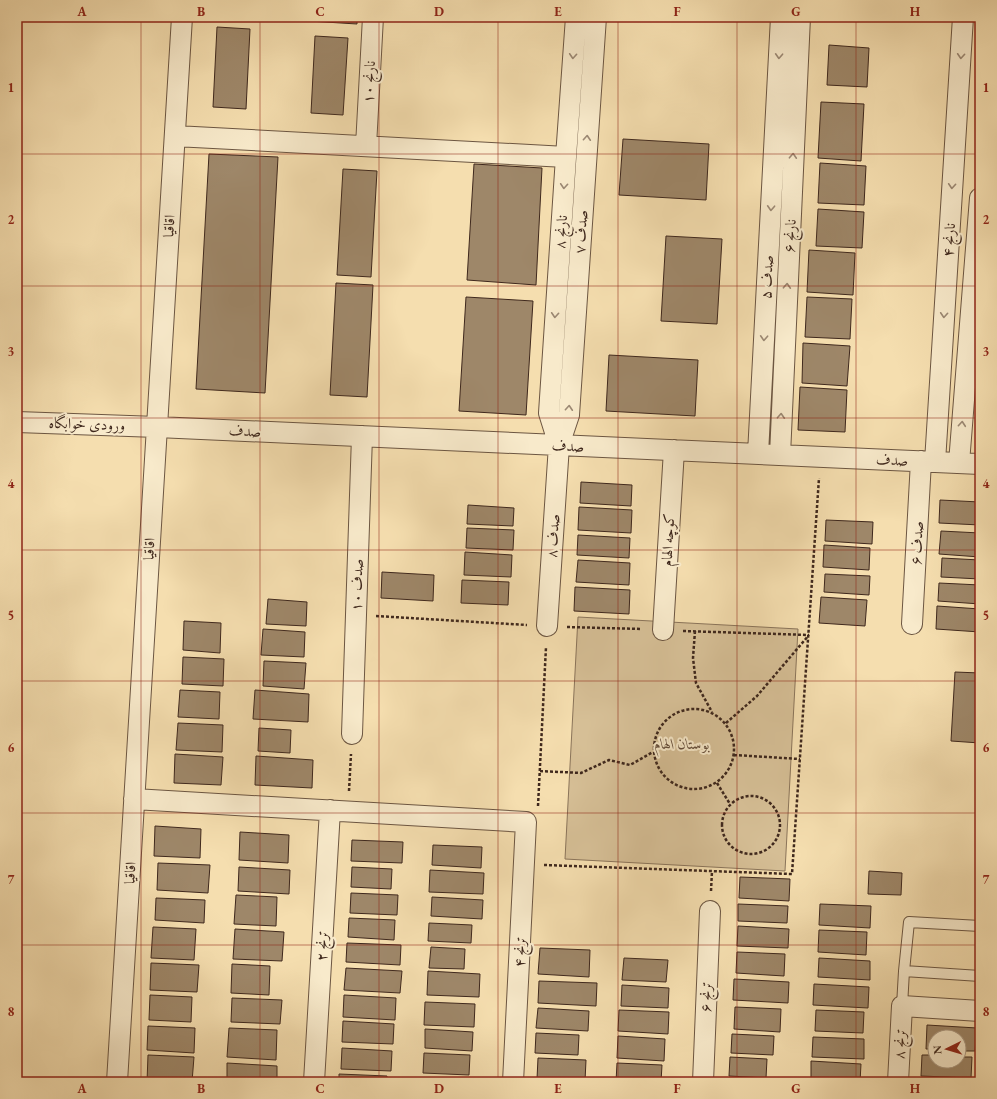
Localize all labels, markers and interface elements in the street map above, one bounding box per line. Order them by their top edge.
text: A [76,3,87,20]
text: B [197,3,205,20]
text: C [315,3,325,20]
text: D [434,3,444,20]
text: E [554,3,562,20]
text: F [673,3,681,20]
text: G [791,3,801,20]
text: H [910,3,921,20]
one-way arrow [569,53,578,59]
one-way arrow [775,53,783,59]
one-way arrow [956,53,965,59]
street label: نارنج ۱۰ [358,60,384,104]
text: 1 [8,79,15,96]
text: 1 [983,79,990,96]
one-way arrow [583,135,592,141]
one-way arrow [789,153,798,159]
one-way arrow [559,183,568,189]
one-way arrow [948,183,957,189]
one-way arrow [767,205,775,211]
street label: صدف ۷ [569,209,592,255]
text: 2 [8,211,15,228]
text: 2 [983,211,990,228]
street label: اقاقیا [158,214,179,238]
street label: نارنج ۸ [550,214,576,250]
street label: نارنج ۶ [779,218,805,254]
street label: نارنج ۴ [938,222,964,258]
street label: صدف ۵ [756,254,777,299]
one-way arrow [783,283,792,289]
one-way arrow [551,312,560,318]
one-way arrow [940,312,949,318]
one-way arrow [760,335,768,341]
text: 3 [8,343,15,360]
text: 3 [983,343,990,360]
one-way arrow [565,405,574,411]
street label: ورودی خوابگاه [48,413,126,434]
one-way arrow [777,413,786,419]
street label: صدف [228,420,262,441]
one-way arrow [957,421,966,427]
street label: صدف [551,435,585,456]
street label: صدف [876,449,908,470]
text: 4 [8,475,15,492]
text: 4 [983,475,990,492]
street label: صدف ۸ [541,513,564,559]
street label: کوچه الهام [657,513,682,567]
street label: صدف ۶ [906,520,927,565]
street label: اقاقیا [138,537,159,561]
street label: صدف ۱۰ [346,558,367,612]
text: 5 [8,607,14,624]
text: 5 [983,607,989,624]
park label: بوستان الهام [654,734,710,757]
text: 6 [8,739,15,756]
text: 6 [983,739,990,756]
street label: اقاقیا [119,861,140,885]
text: 7 [8,871,15,888]
text: 7 [983,871,990,888]
street label: ترنج ۲ [311,930,337,962]
street label: ترنج ۴ [509,936,535,968]
street label: ترنج ۶ [695,981,721,1013]
text: 8 [8,1003,15,1020]
text: 8 [983,1003,990,1020]
street label: ترنج ۸ [889,1028,915,1060]
north arrow [927,1029,967,1069]
text: N [930,1045,944,1055]
text: A [76,1080,87,1097]
text: B [197,1080,205,1097]
text: C [315,1080,325,1097]
text: D [434,1080,444,1097]
text: E [554,1080,562,1097]
text: F [673,1080,681,1097]
text: G [791,1080,801,1097]
text: H [910,1080,921,1097]

